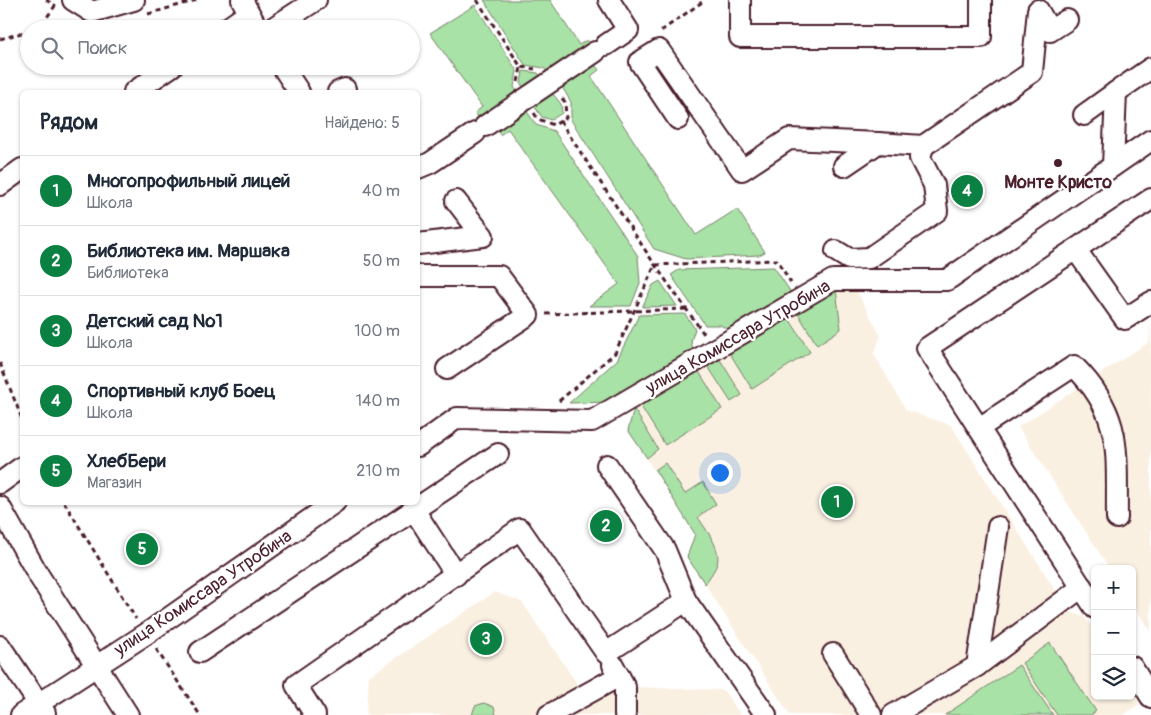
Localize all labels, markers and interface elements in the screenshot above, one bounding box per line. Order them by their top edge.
search box [20,20,420,75]
icon: search [38,34,66,62]
text: Поиск [78,36,128,60]
text: Рядом [40,109,98,136]
text: Найдено: 5 [324,113,400,133]
marker: Монте Кристо [1052,157,1064,169]
text: Многопрофильный лицей [87,169,290,193]
place label: Монте Кристо [1004,171,1112,194]
pin: 4 [951,172,983,210]
text: 1 [53,181,59,201]
text: 40 m [362,181,400,201]
text: Школа [87,193,133,213]
text: Библиотека им. Маршака [87,239,290,263]
text: 2 [52,251,60,271]
text: 50 m [363,251,400,271]
text: Библиотека [87,263,169,283]
street label: улица Комиссара Утробина [641,275,835,400]
text: Детский сад №1 [87,309,223,333]
text: 3 [52,321,60,341]
text: 100 m [354,321,400,341]
text: Школа [87,333,133,353]
text: Спортивный клуб Боец [87,379,276,403]
text: 4 [51,391,61,411]
text: 140 m [356,391,400,411]
text: Школа [87,403,133,423]
text: ХлебБери [87,449,166,473]
your location [707,460,733,486]
text: 5 [52,461,60,481]
text: 210 m [356,461,400,481]
text: Магазин [87,473,142,493]
pin: 1 [821,483,853,521]
pin: 2 [590,507,622,545]
street label: улица Комиссара Утробина [109,525,296,662]
pin: 5 [126,530,158,568]
map controls [1091,565,1136,700]
button: + [1091,565,1136,610]
button: − [1091,610,1136,655]
pin: 3 [470,620,502,658]
button: layers [1091,655,1136,700]

